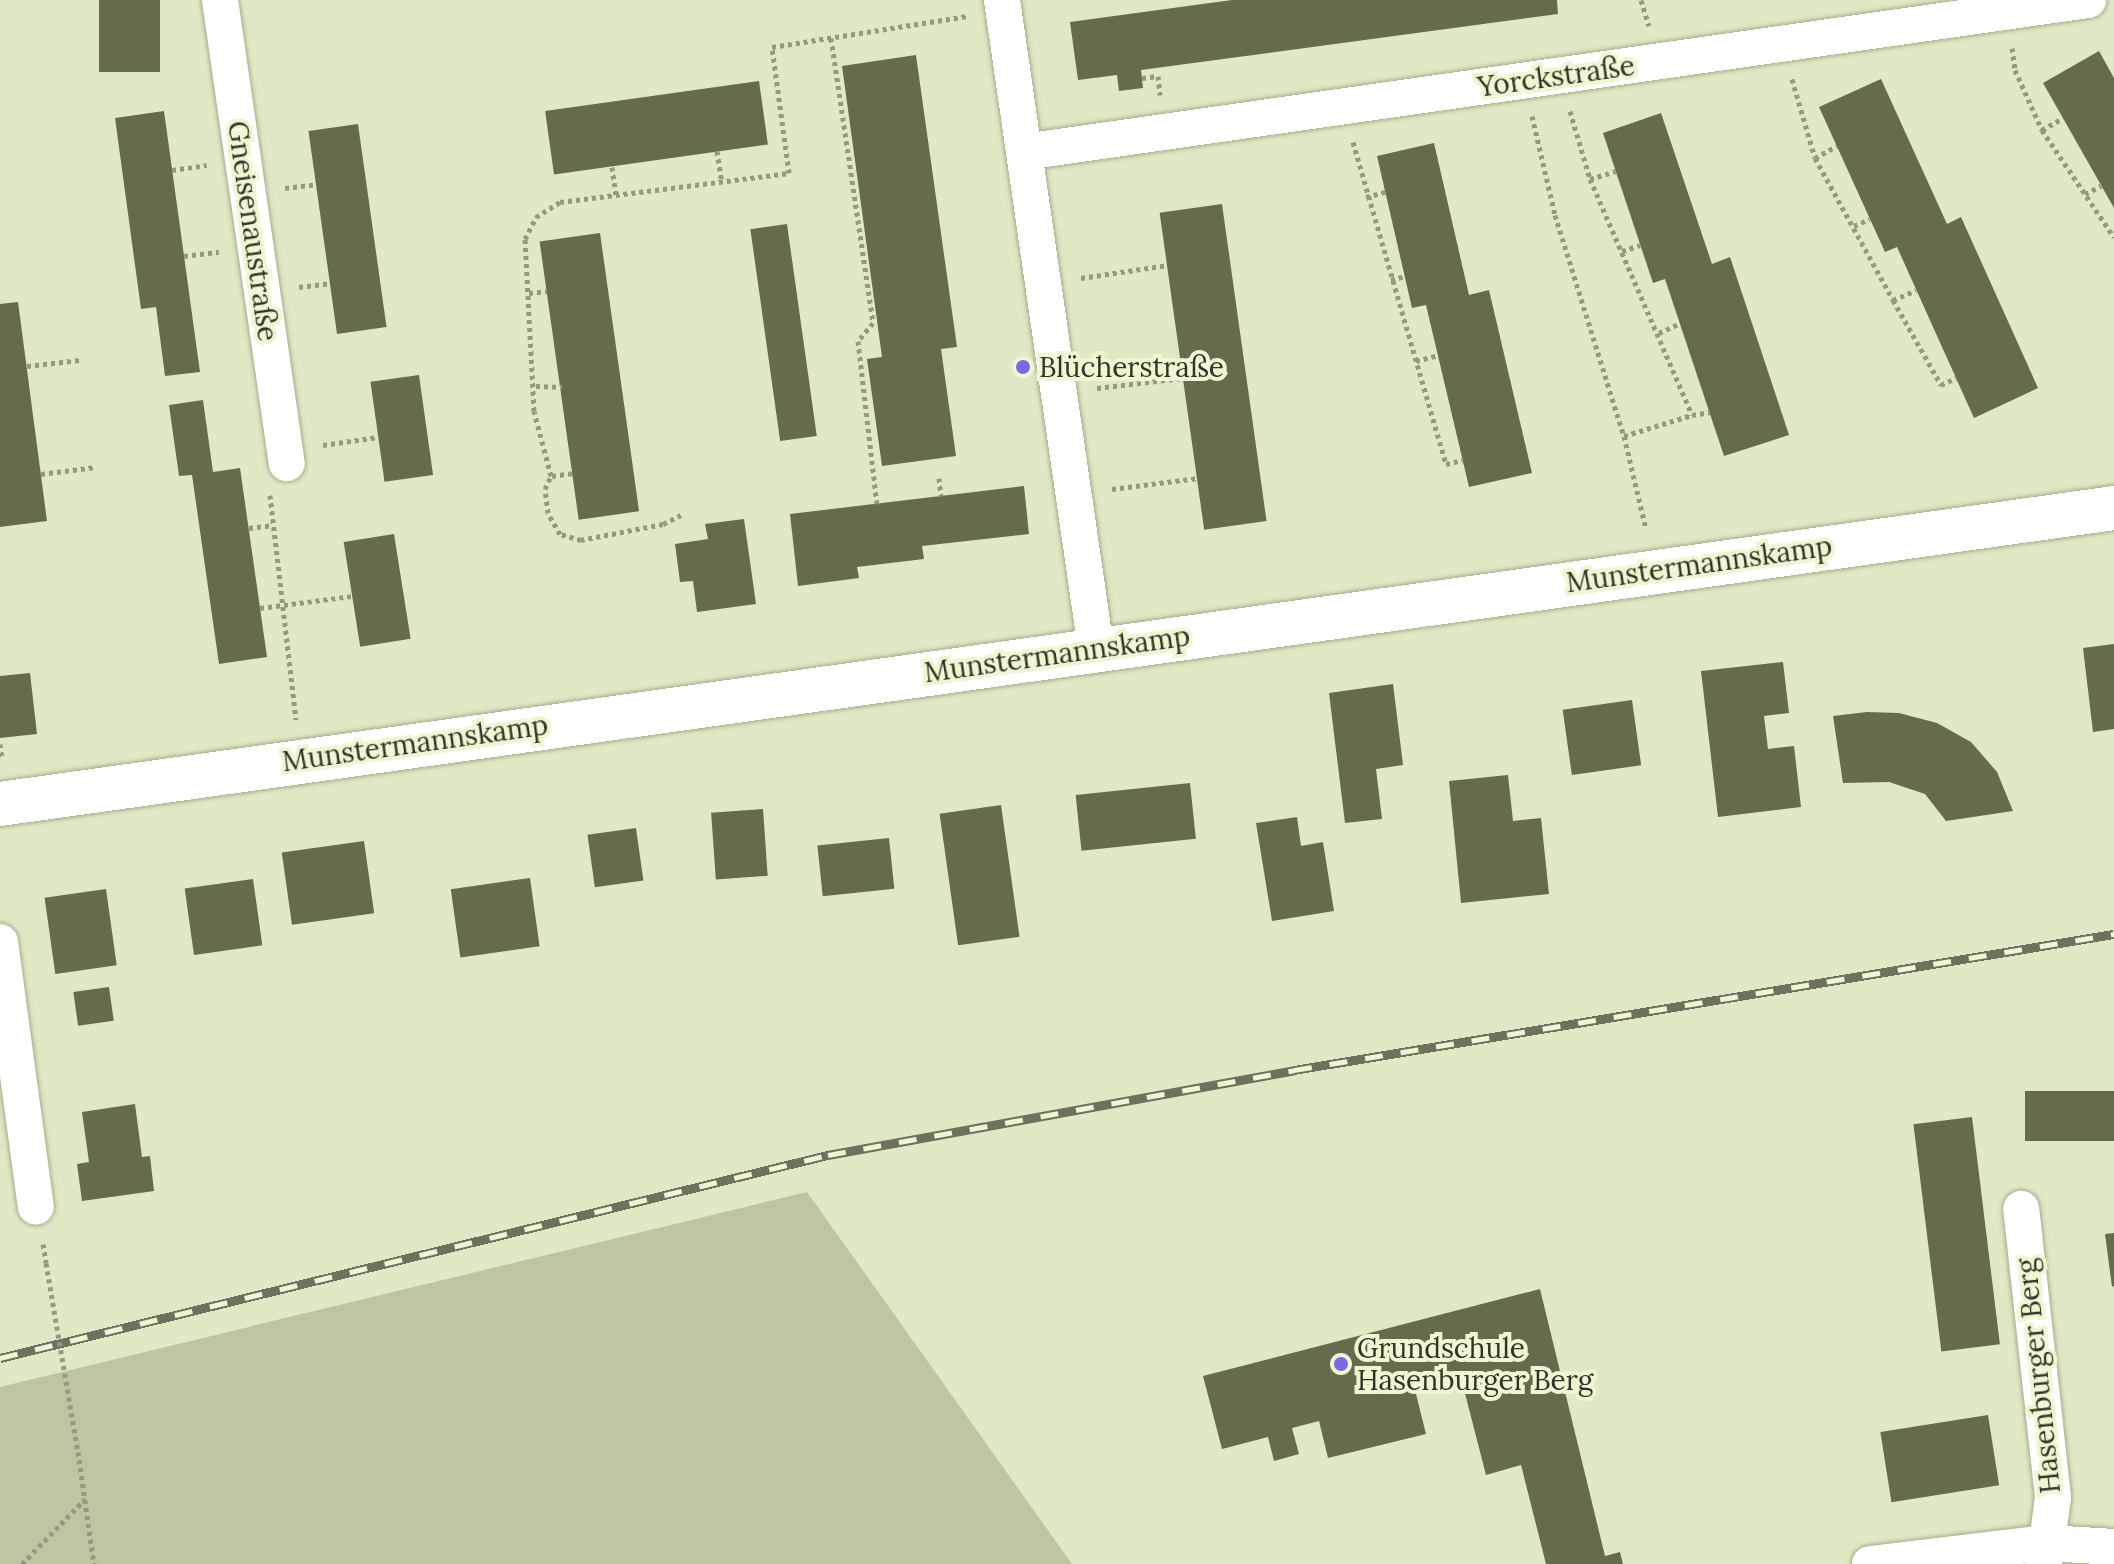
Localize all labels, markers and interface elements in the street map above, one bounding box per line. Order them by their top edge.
street label: Yorckstraße [1475,48,1637,104]
street label: Gneisenaustraße [221,119,285,343]
place label: Blücherstraße [1039,350,1224,384]
marker: Blücherstraße [1014,358,1032,376]
street label: Munstermannskamp [1564,529,1834,599]
street label: Munstermannskamp [922,619,1192,689]
street label: Munstermannskamp [280,708,550,778]
street label: Hasenburger Berg [2009,1257,2067,1495]
place label: Grundschule Hasenburger Berg [1357,1331,1593,1397]
marker: Grundschule Hasenburger Berg [1332,1355,1350,1373]

